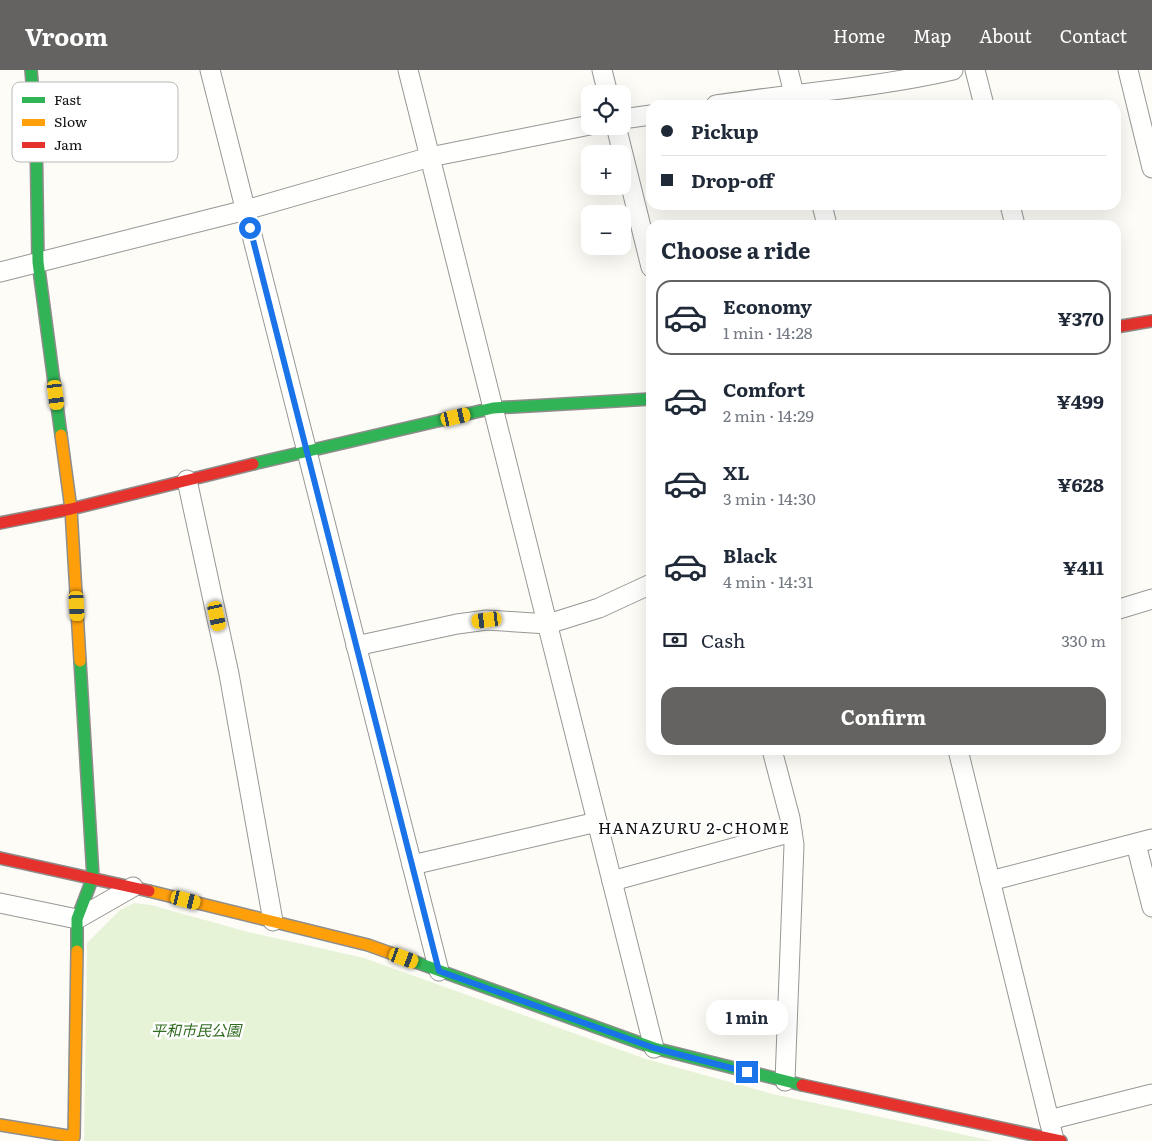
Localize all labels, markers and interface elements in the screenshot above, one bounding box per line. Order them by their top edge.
text: Vroom [25,18,108,53]
text: Home [833,22,885,49]
text: Map [913,22,951,49]
text: About [979,22,1032,49]
text: Contact [1060,22,1127,49]
legend [12,82,178,162]
map controls [581,85,631,255]
button: locate [581,85,631,135]
text: Fast [54,89,82,109]
text: Slow [54,111,87,131]
text: Pickup [691,117,759,145]
text: Jam [54,134,83,154]
button: + [581,145,631,195]
text: Drop-off [691,166,774,194]
button: − [581,205,631,255]
route start [239,217,261,239]
text: Choose a ride [661,233,810,266]
text: Economy [723,292,812,320]
icon: car [663,295,708,340]
text: ¥370 [1058,304,1104,332]
text: 1 min · 14:28 [723,320,813,344]
text: Comfort [723,375,805,403]
icon: car [663,378,708,423]
car [46,379,65,411]
text: ¥499 [1056,387,1104,415]
text: 2 min · 14:29 [723,403,814,427]
car [439,406,472,428]
text: XL [723,458,750,486]
icon: car [663,461,708,506]
text: ¥628 [1057,470,1104,498]
text: 3 min · 14:30 [723,486,816,510]
text: Black [723,541,777,569]
icon: car [663,544,708,589]
text: ¥411 [1063,553,1104,581]
text: 4 min · 14:31 [723,569,813,593]
car [68,591,85,621]
car [206,600,227,632]
car [471,611,502,629]
icon: cash [661,626,689,654]
text: Cash [701,626,745,654]
text: 330 m [1061,628,1106,652]
button: Confirm [661,687,1106,745]
district label: HANAZURU 2-CHOME [598,815,790,839]
car [169,889,202,911]
car [387,946,420,970]
callout: 1 min [706,1000,788,1034]
text: 1 min [726,1005,768,1029]
park label: 平和市民公園 [151,1018,243,1041]
route end [736,1061,758,1083]

